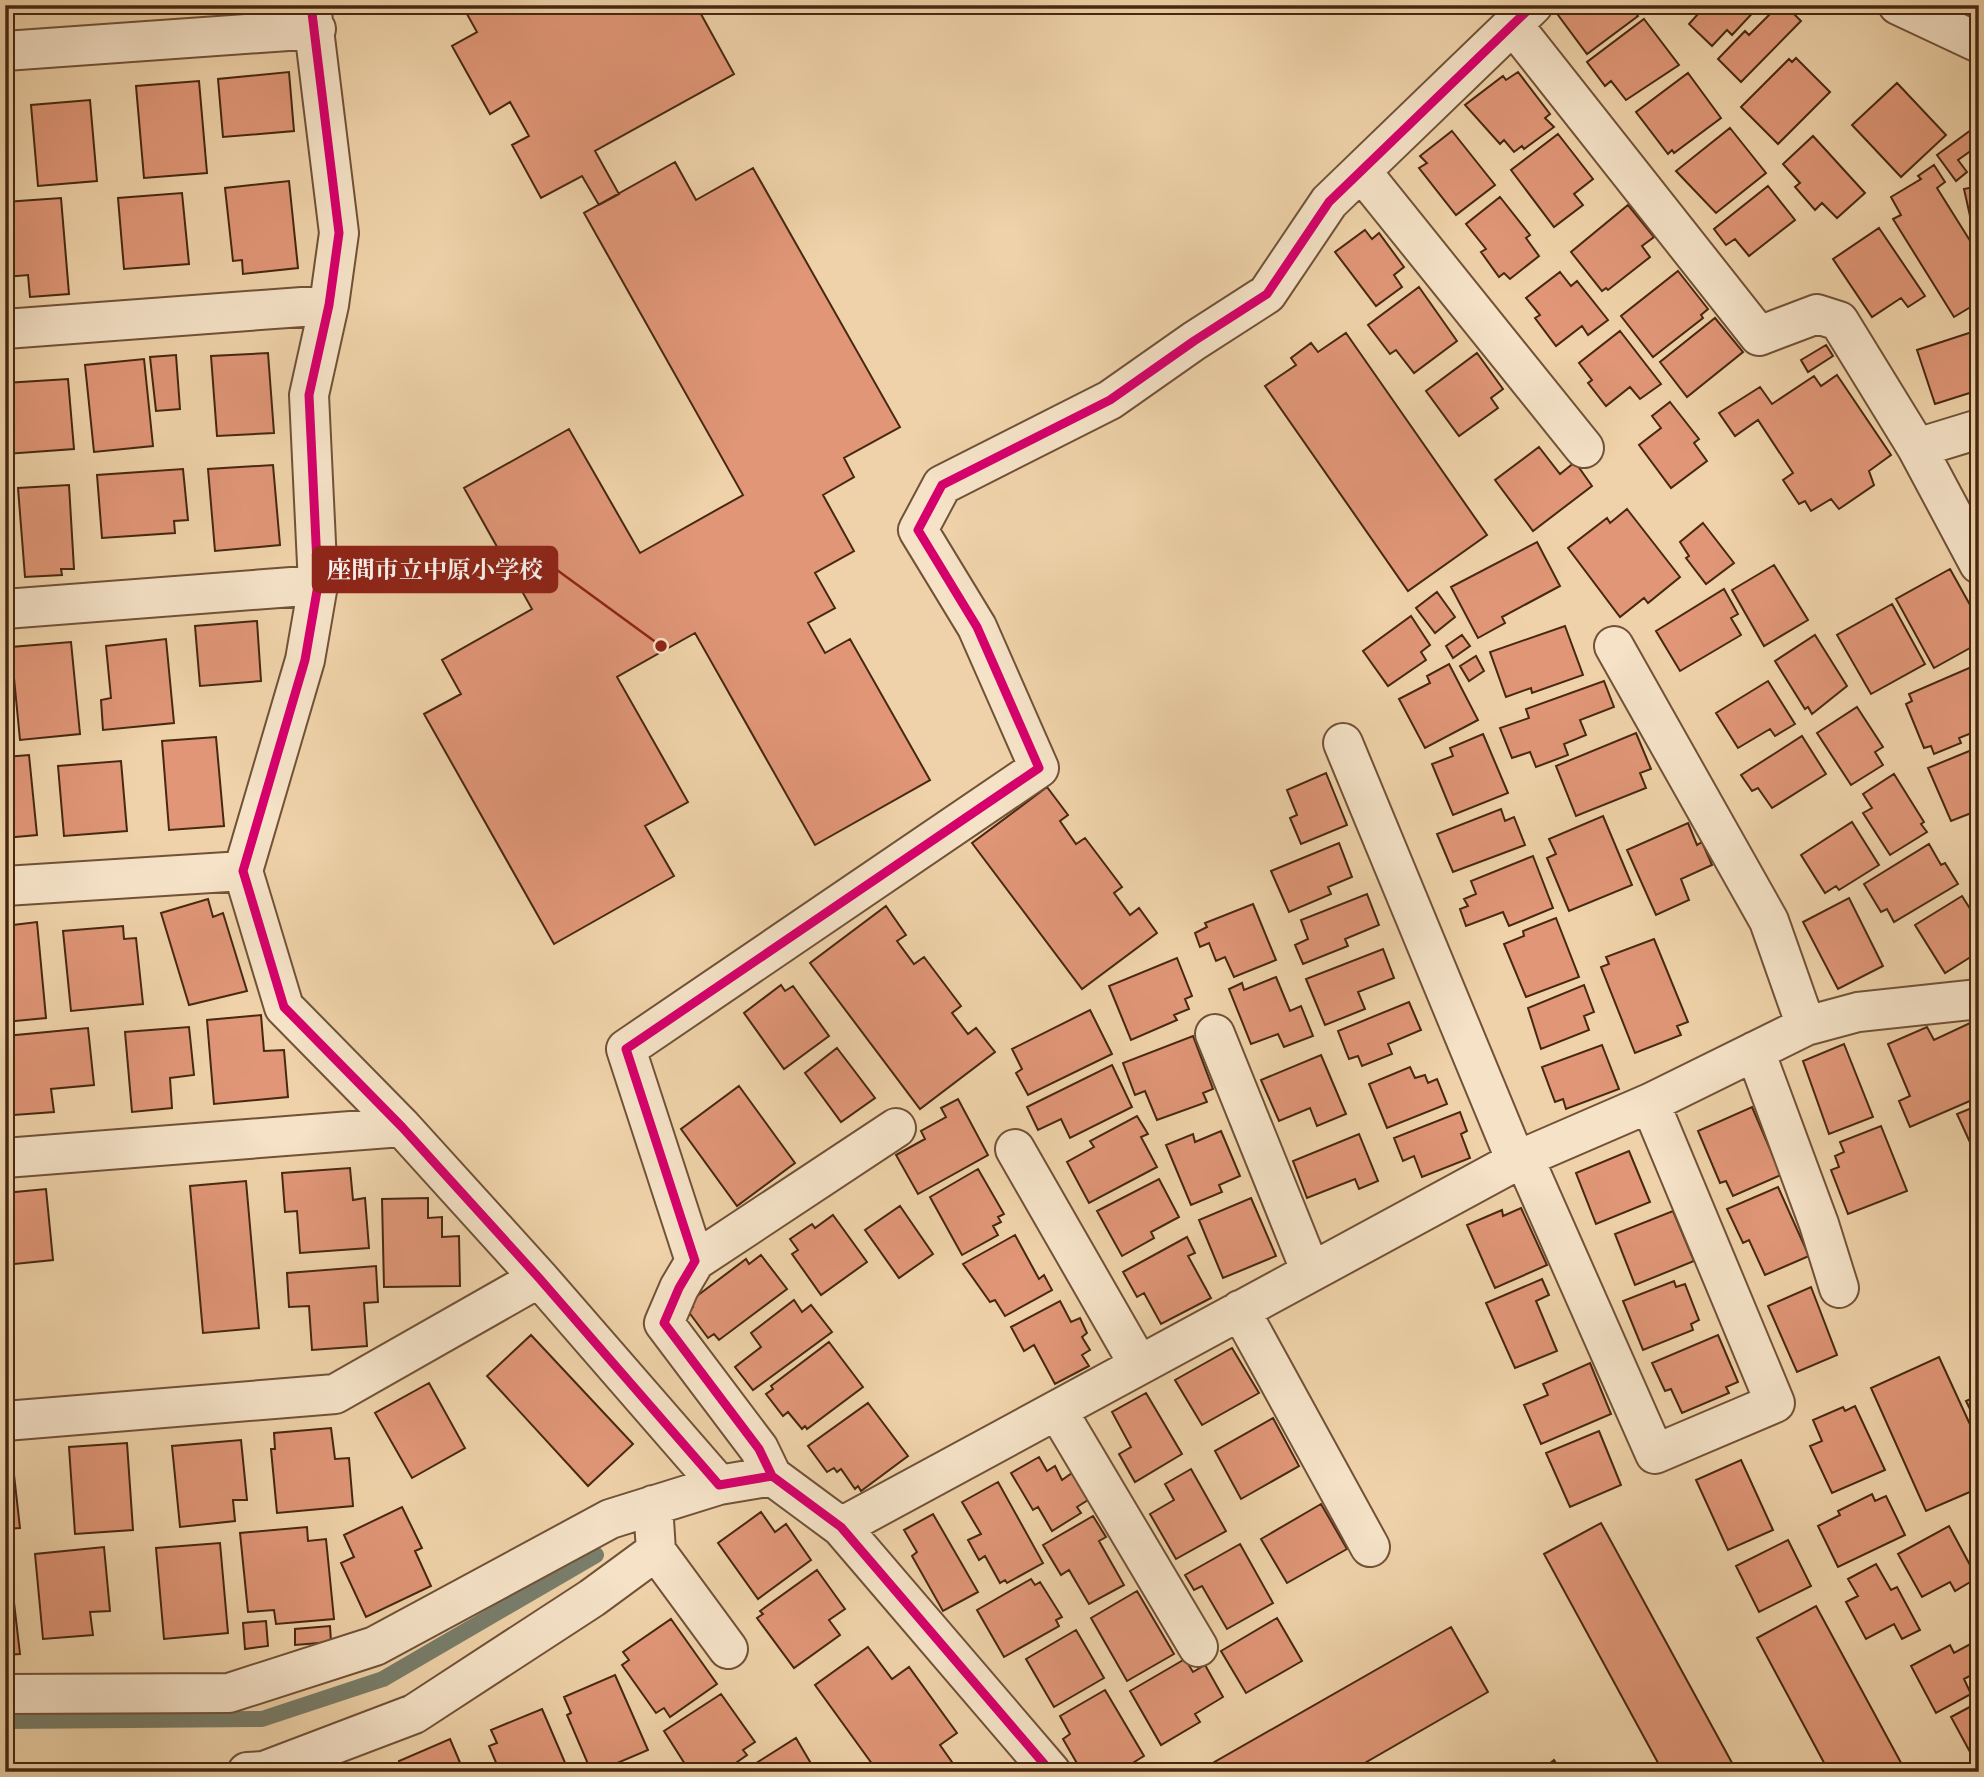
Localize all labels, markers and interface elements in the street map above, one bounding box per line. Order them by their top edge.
callout: 座間市立中原小学校 [313,547,557,592]
text: 座間市立中原小学校 [327,554,543,587]

